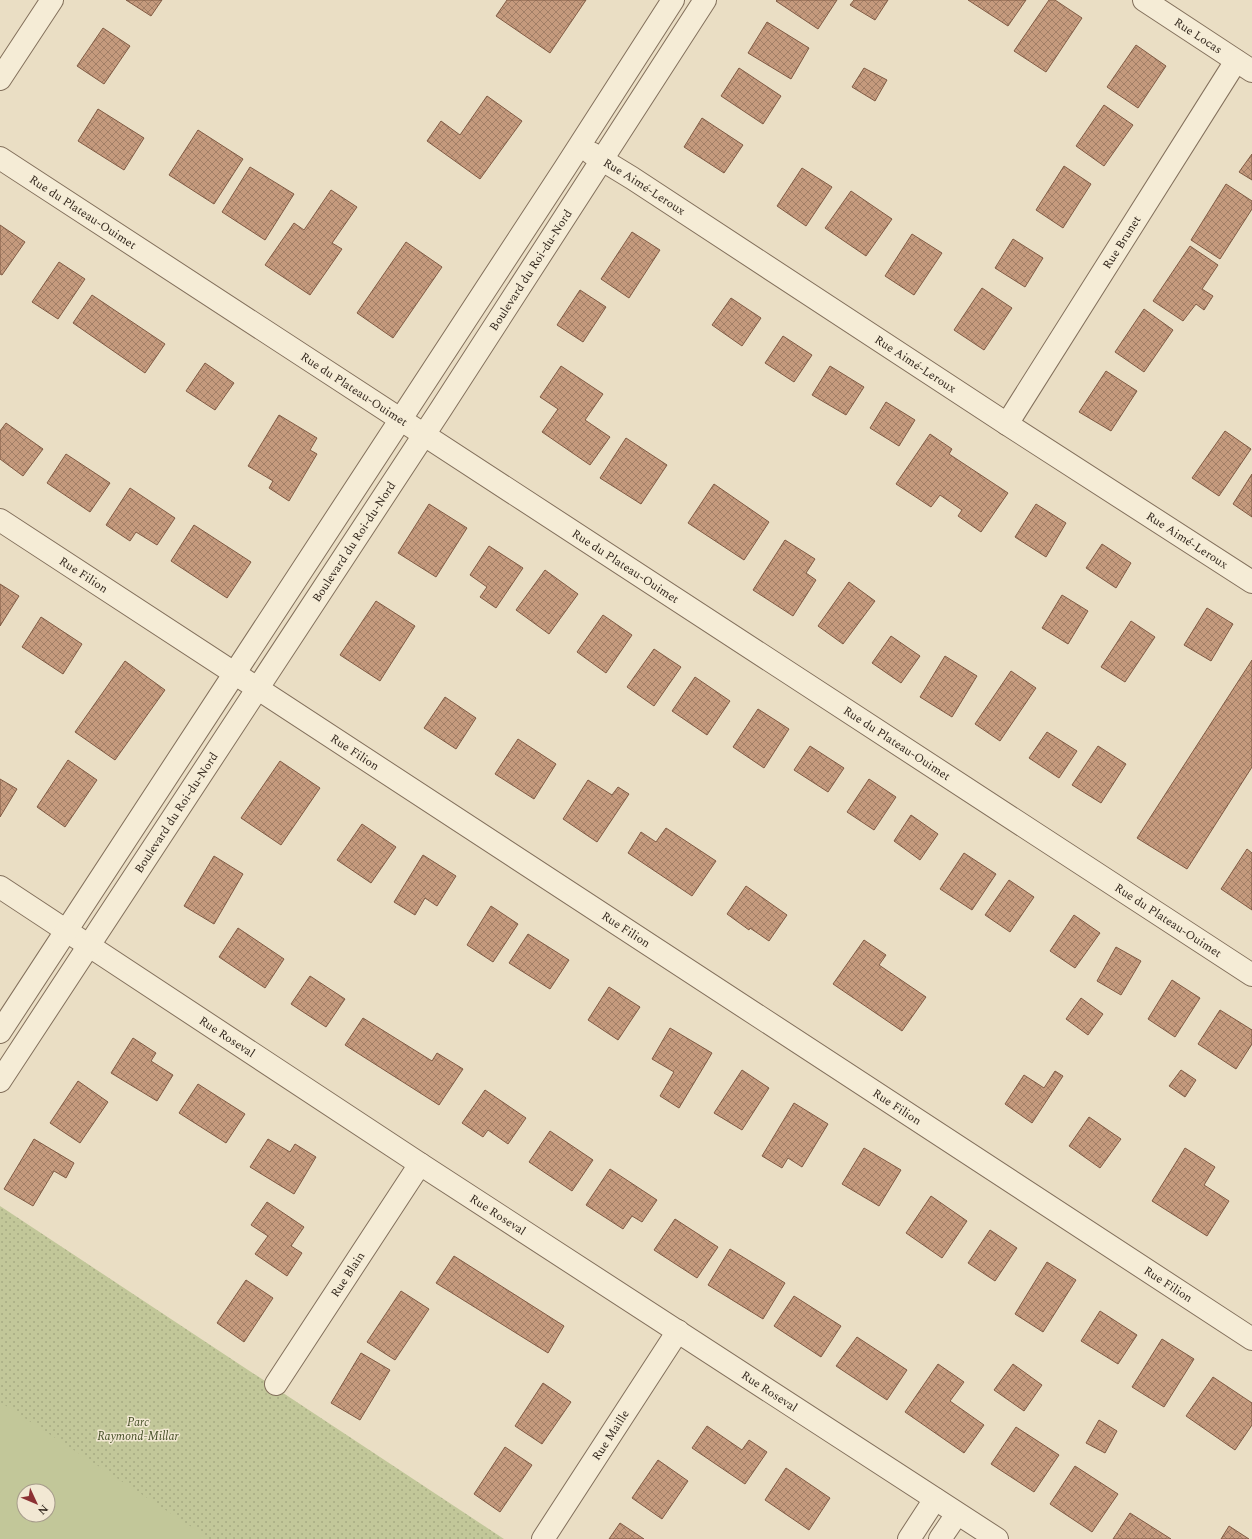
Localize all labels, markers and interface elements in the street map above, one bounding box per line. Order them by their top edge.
street label: Rue Locas [1170,13,1226,59]
street label: Rue Aimé-Leroux [600,153,689,220]
street label: Rue du Plateau-Ouimet [25,170,140,254]
street label: Boulevard du Roi-du-Nord [484,205,577,335]
street label: Rue Brunet [1098,212,1146,273]
street label: Rue Aimé-Leroux [871,330,960,398]
street label: Rue du Plateau-Ouimet [297,347,412,431]
street label: Boulevard du Roi-du-Nord [307,477,401,606]
street label: Rue Aimé-Leroux [1142,507,1232,574]
street label: Rue du Plateau-Ouimet [568,524,683,608]
street label: Rue Filion [55,552,112,598]
street label: Rue du Plateau-Ouimet [839,701,954,785]
street label: Rue Filion [326,729,383,775]
street label: Boulevard du Roi-du-Nord [129,748,223,877]
street label: Rue du Plateau-Ouimet [1111,878,1226,962]
street label: Rue Filion [598,906,654,953]
street label: Rue Roseval [195,1011,259,1062]
street label: Rue Filion [869,1084,925,1130]
street label: Rue Roseval [466,1189,530,1240]
street label: Rue Blain [326,1248,370,1301]
street label: Rue Filion [1140,1261,1197,1307]
street label: Rue Roseval [738,1366,802,1417]
street label: Rue Maille [587,1406,634,1464]
park label: Parc Raymond-Millar [97,1413,179,1446]
north arrow [16,1483,56,1523]
text: N [34,1500,52,1519]

